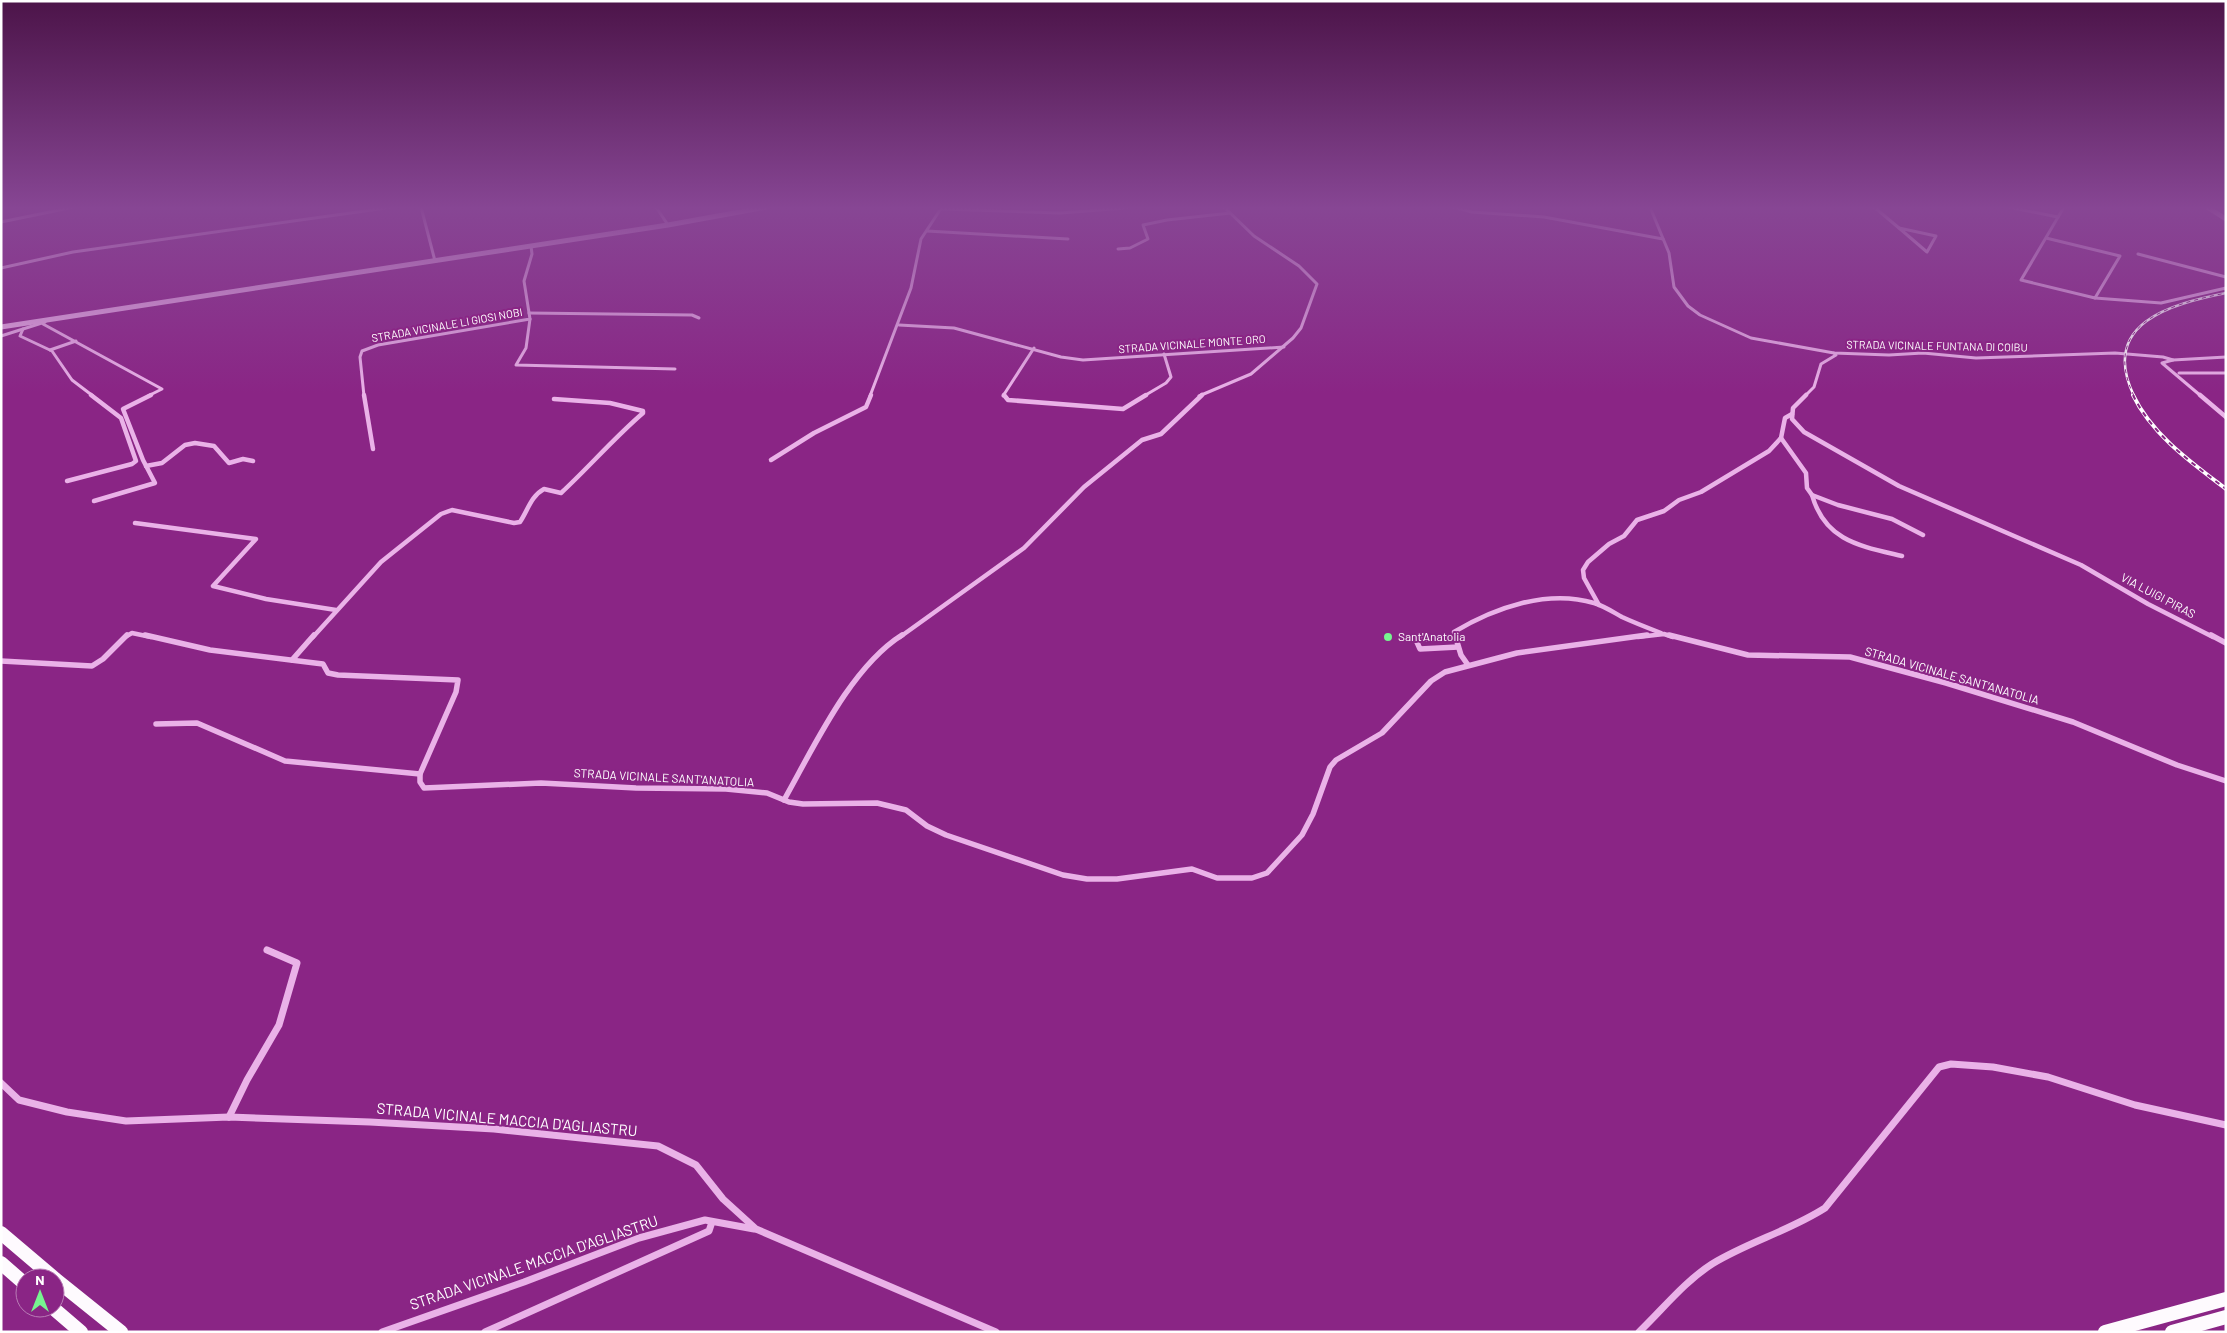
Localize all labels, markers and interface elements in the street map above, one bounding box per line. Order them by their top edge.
street label: STRADA VICINALE LI GIOSI NOBI [370,305,523,344]
street label: STRADA VICINALE MONTE ORO [1118,332,1266,355]
street label: STRADA VICINALE FUNTANA DI COIBU [1846,337,2028,354]
street label: VIA LUIGI PIRAS [2119,570,2198,621]
place label: Sant'Anatolia [1398,629,1465,643]
marker: Sant'Anatolia [1382,631,1394,643]
street label: STRADA VICINALE SANT'ANATOLIA [1863,643,2041,707]
street label: STRADA VICINALE SANT'ANATOLIA [573,765,755,789]
street label: STRADA VICINALE MACCIA D'AGLIASTRU [376,1099,638,1139]
street label: STRADA VICINALE MACCIA D'AGLIASTRU [407,1211,660,1313]
north arrow [15,1268,65,1318]
text: N [35,1271,45,1288]

